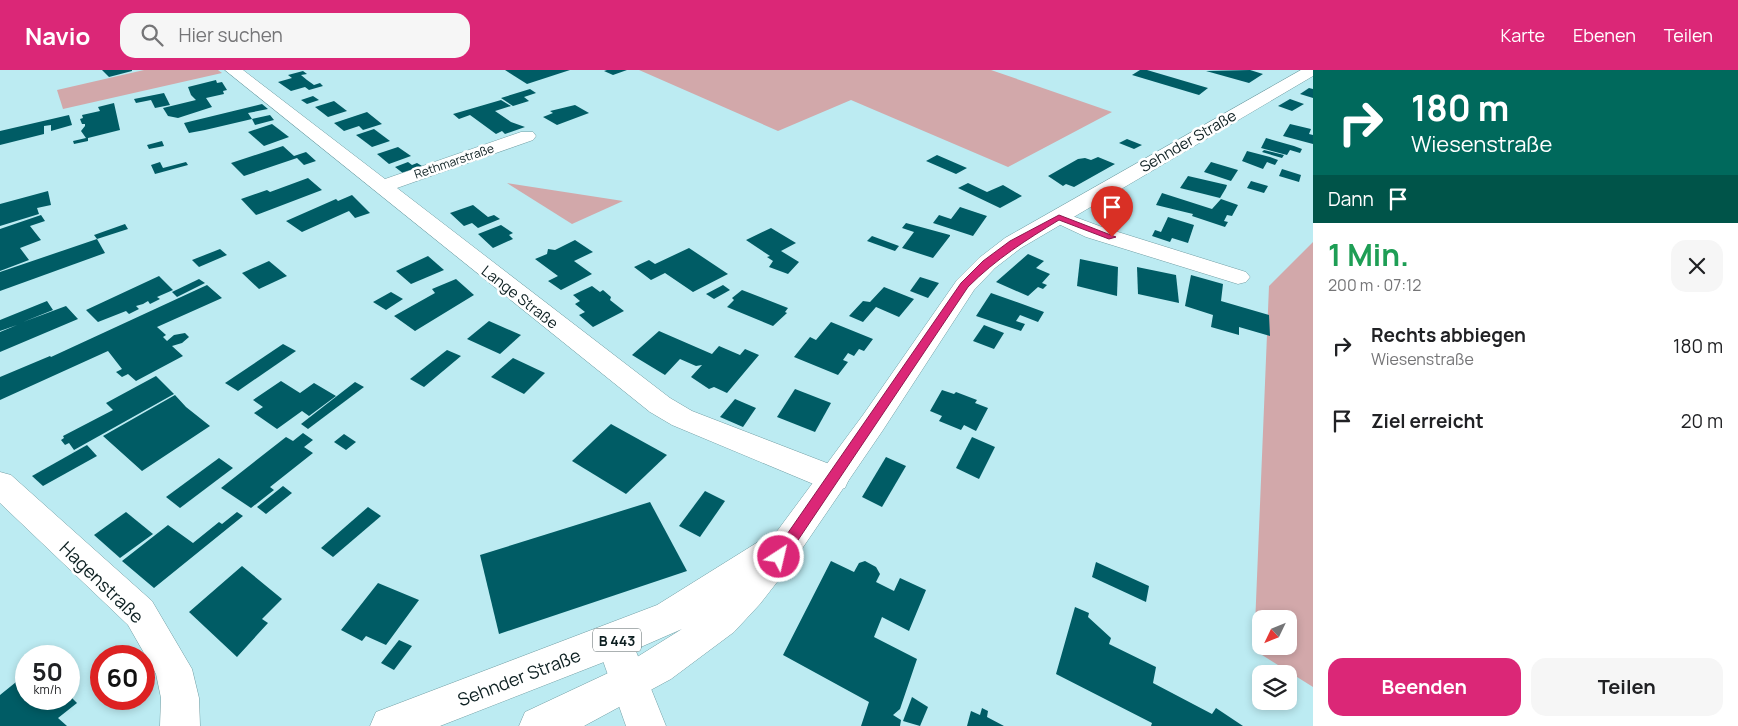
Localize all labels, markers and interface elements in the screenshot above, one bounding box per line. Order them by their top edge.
search box [120,13,470,58]
text: Navio [25,19,90,52]
icon: search [138,21,166,49]
text: Hier suchen [178,22,283,48]
text: Karte [1501,23,1545,47]
text: Ebenen [1573,23,1636,47]
text: Teilen [1664,23,1713,47]
text: 180 m [1411,84,1509,132]
icon: right [1328,90,1393,155]
street label: Sehnder Straße [1136,105,1240,177]
text: Wiesenstraße [1411,129,1552,159]
street label: Rethmarstraße [412,139,496,183]
icon: arrive [1384,185,1412,213]
pin [1091,186,1133,237]
text: Dann [1328,186,1374,212]
icon: arrive [1098,193,1126,221]
text: 1 Min. [1328,234,1409,275]
button: close [1671,240,1723,292]
street label: Lange Straße [477,260,563,334]
text: 200 m · 07:12 [1328,274,1421,296]
text: Rechts abbiegen [1371,322,1526,348]
icon: right [1328,332,1356,360]
text: 180 m [1673,333,1723,359]
text: Wiesenstraße [1371,348,1474,370]
icon: arrive [1328,407,1356,435]
text: Ziel erreicht [1371,408,1484,434]
text: 20 m [1681,408,1723,434]
position arrow [752,530,804,582]
street label: Hagenstraße [55,536,149,628]
north arrow [1252,610,1298,655]
map controls [1252,610,1297,710]
road number: B 443 [593,628,641,652]
street label: Sehnder Straße [454,643,584,711]
speed limit sign: 60 [90,645,155,710]
text: 50 [32,654,63,689]
button: Beenden [1328,658,1521,716]
button: Teilen [1531,658,1723,716]
button: layers [1252,665,1297,710]
text: km/h [34,681,61,698]

